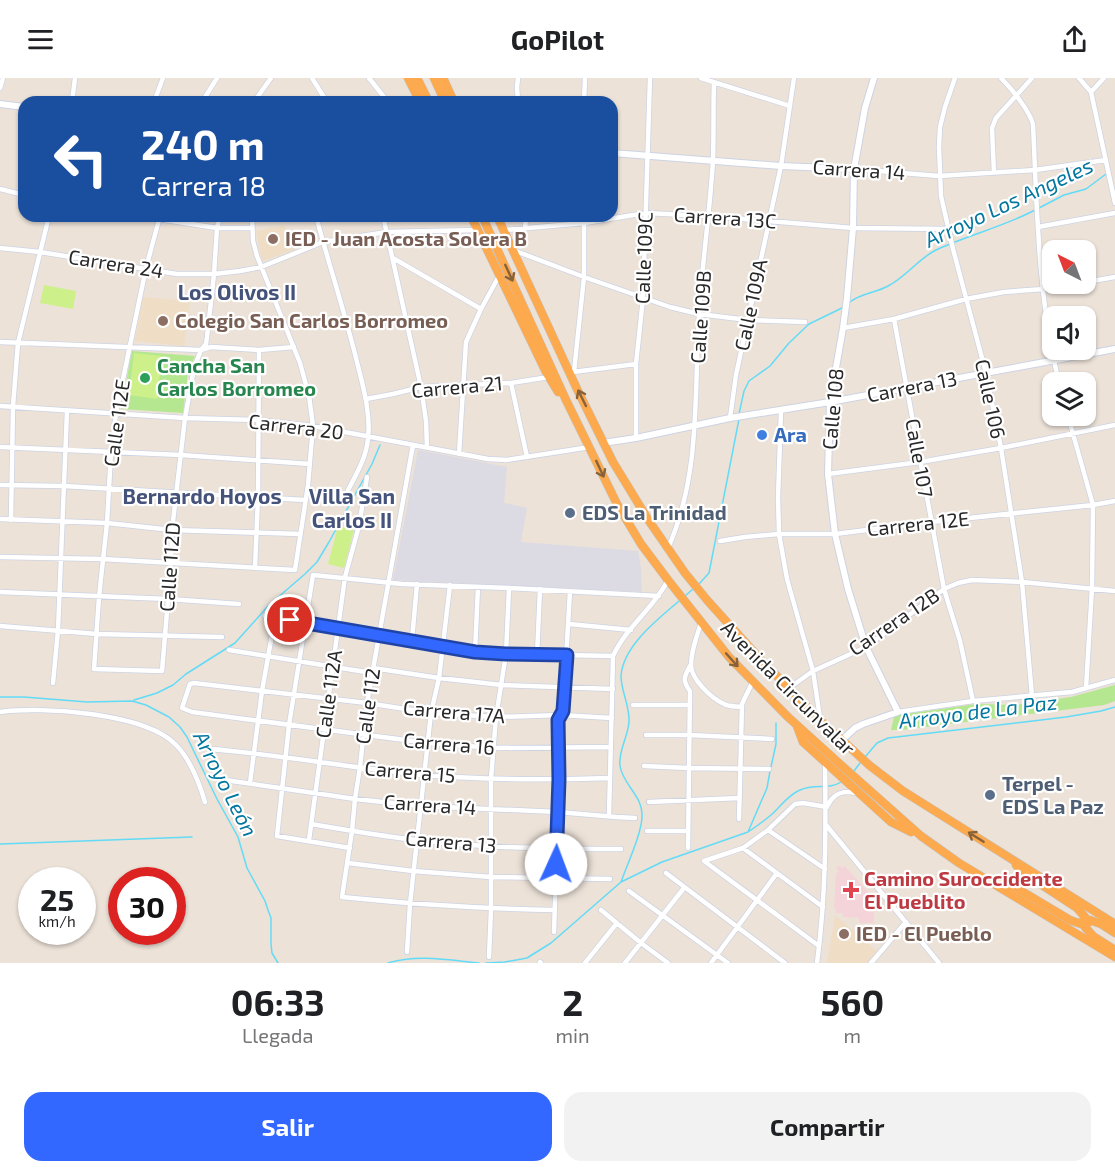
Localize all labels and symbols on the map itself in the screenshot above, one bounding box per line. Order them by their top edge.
water label: Arroyo Los Angeles [919,152,1097,253]
street label: Carrera 14 [812,154,906,184]
street label: Carrera 13C [673,201,777,233]
street label: Calle 109C [629,211,657,305]
place label: IED - Juan Acosta Solera B [285,226,527,250]
marker: IED - Juan Acosta Solera B [266,232,280,246]
north arrow [1042,240,1096,294]
street label: Carrera 24 [67,244,165,282]
street label: Calle 109A [729,256,772,353]
one-way arrow [504,263,515,282]
street label: Calle 109B [685,270,715,364]
district label: Los Olivos II [178,279,296,304]
place label: Colegio San Carlos Borromeo [175,308,448,332]
marker: Colegio San Carlos Borromeo [156,314,170,328]
place label: Cancha San Carlos Borromeo [157,353,316,400]
street label: Calle 106 [971,357,1011,441]
street label: Carrera 13 [865,366,959,407]
street label: Calle 108 [816,367,848,451]
street label: Carrera 21 [410,370,504,402]
marker: Cancha San Carlos Borromeo [138,371,152,385]
street label: Calle 112E [98,378,134,468]
one-way arrow [575,390,587,408]
street label: Carrera 20 [247,408,345,444]
street label: Calle 107 [901,416,939,499]
place label: Ara [774,422,807,446]
marker: Ara [755,428,769,442]
one-way arrow [595,459,606,477]
district label: Bernardo Hoyos [122,483,282,509]
district label: Villa San Carlos II [309,483,395,532]
place label: EDS La Trinidad [582,500,727,524]
marker: EDS La Trinidad [563,506,577,520]
street label: Carrera 12E [866,506,970,540]
street label: Calle 112D [154,521,184,613]
street label: Carrera 12B [844,582,943,660]
pin [264,594,315,645]
street label: Avenida Circunvalar [717,615,861,759]
street label: Calle 112A [310,648,346,740]
one-way arrow [725,652,739,667]
street label: Calle 112 [350,666,384,745]
water label: Arroyo de La Paz [896,688,1059,734]
street label: Carrera 17A [402,695,507,727]
water label: Arroyo León [188,726,264,841]
street label: Carrera 16 [402,727,496,759]
street label: Carrera 15 [364,755,456,787]
place label: Terpel - EDS La Paz [1002,771,1104,818]
marker: Terpel - EDS La Paz [983,788,997,802]
street label: Carrera 14 [383,789,477,819]
street label: Carrera 13 [404,825,498,857]
one-way arrow [968,831,985,843]
position arrow [524,832,588,896]
place label: Camino Suroccidente El Pueblito [864,866,1063,913]
speed limit sign: 30 [108,867,186,945]
marker: Camino Suroccidente El Pueblito [842,881,860,899]
place label: IED - El Pueblo [856,921,992,945]
marker: IED - El Pueblo [837,927,851,941]

